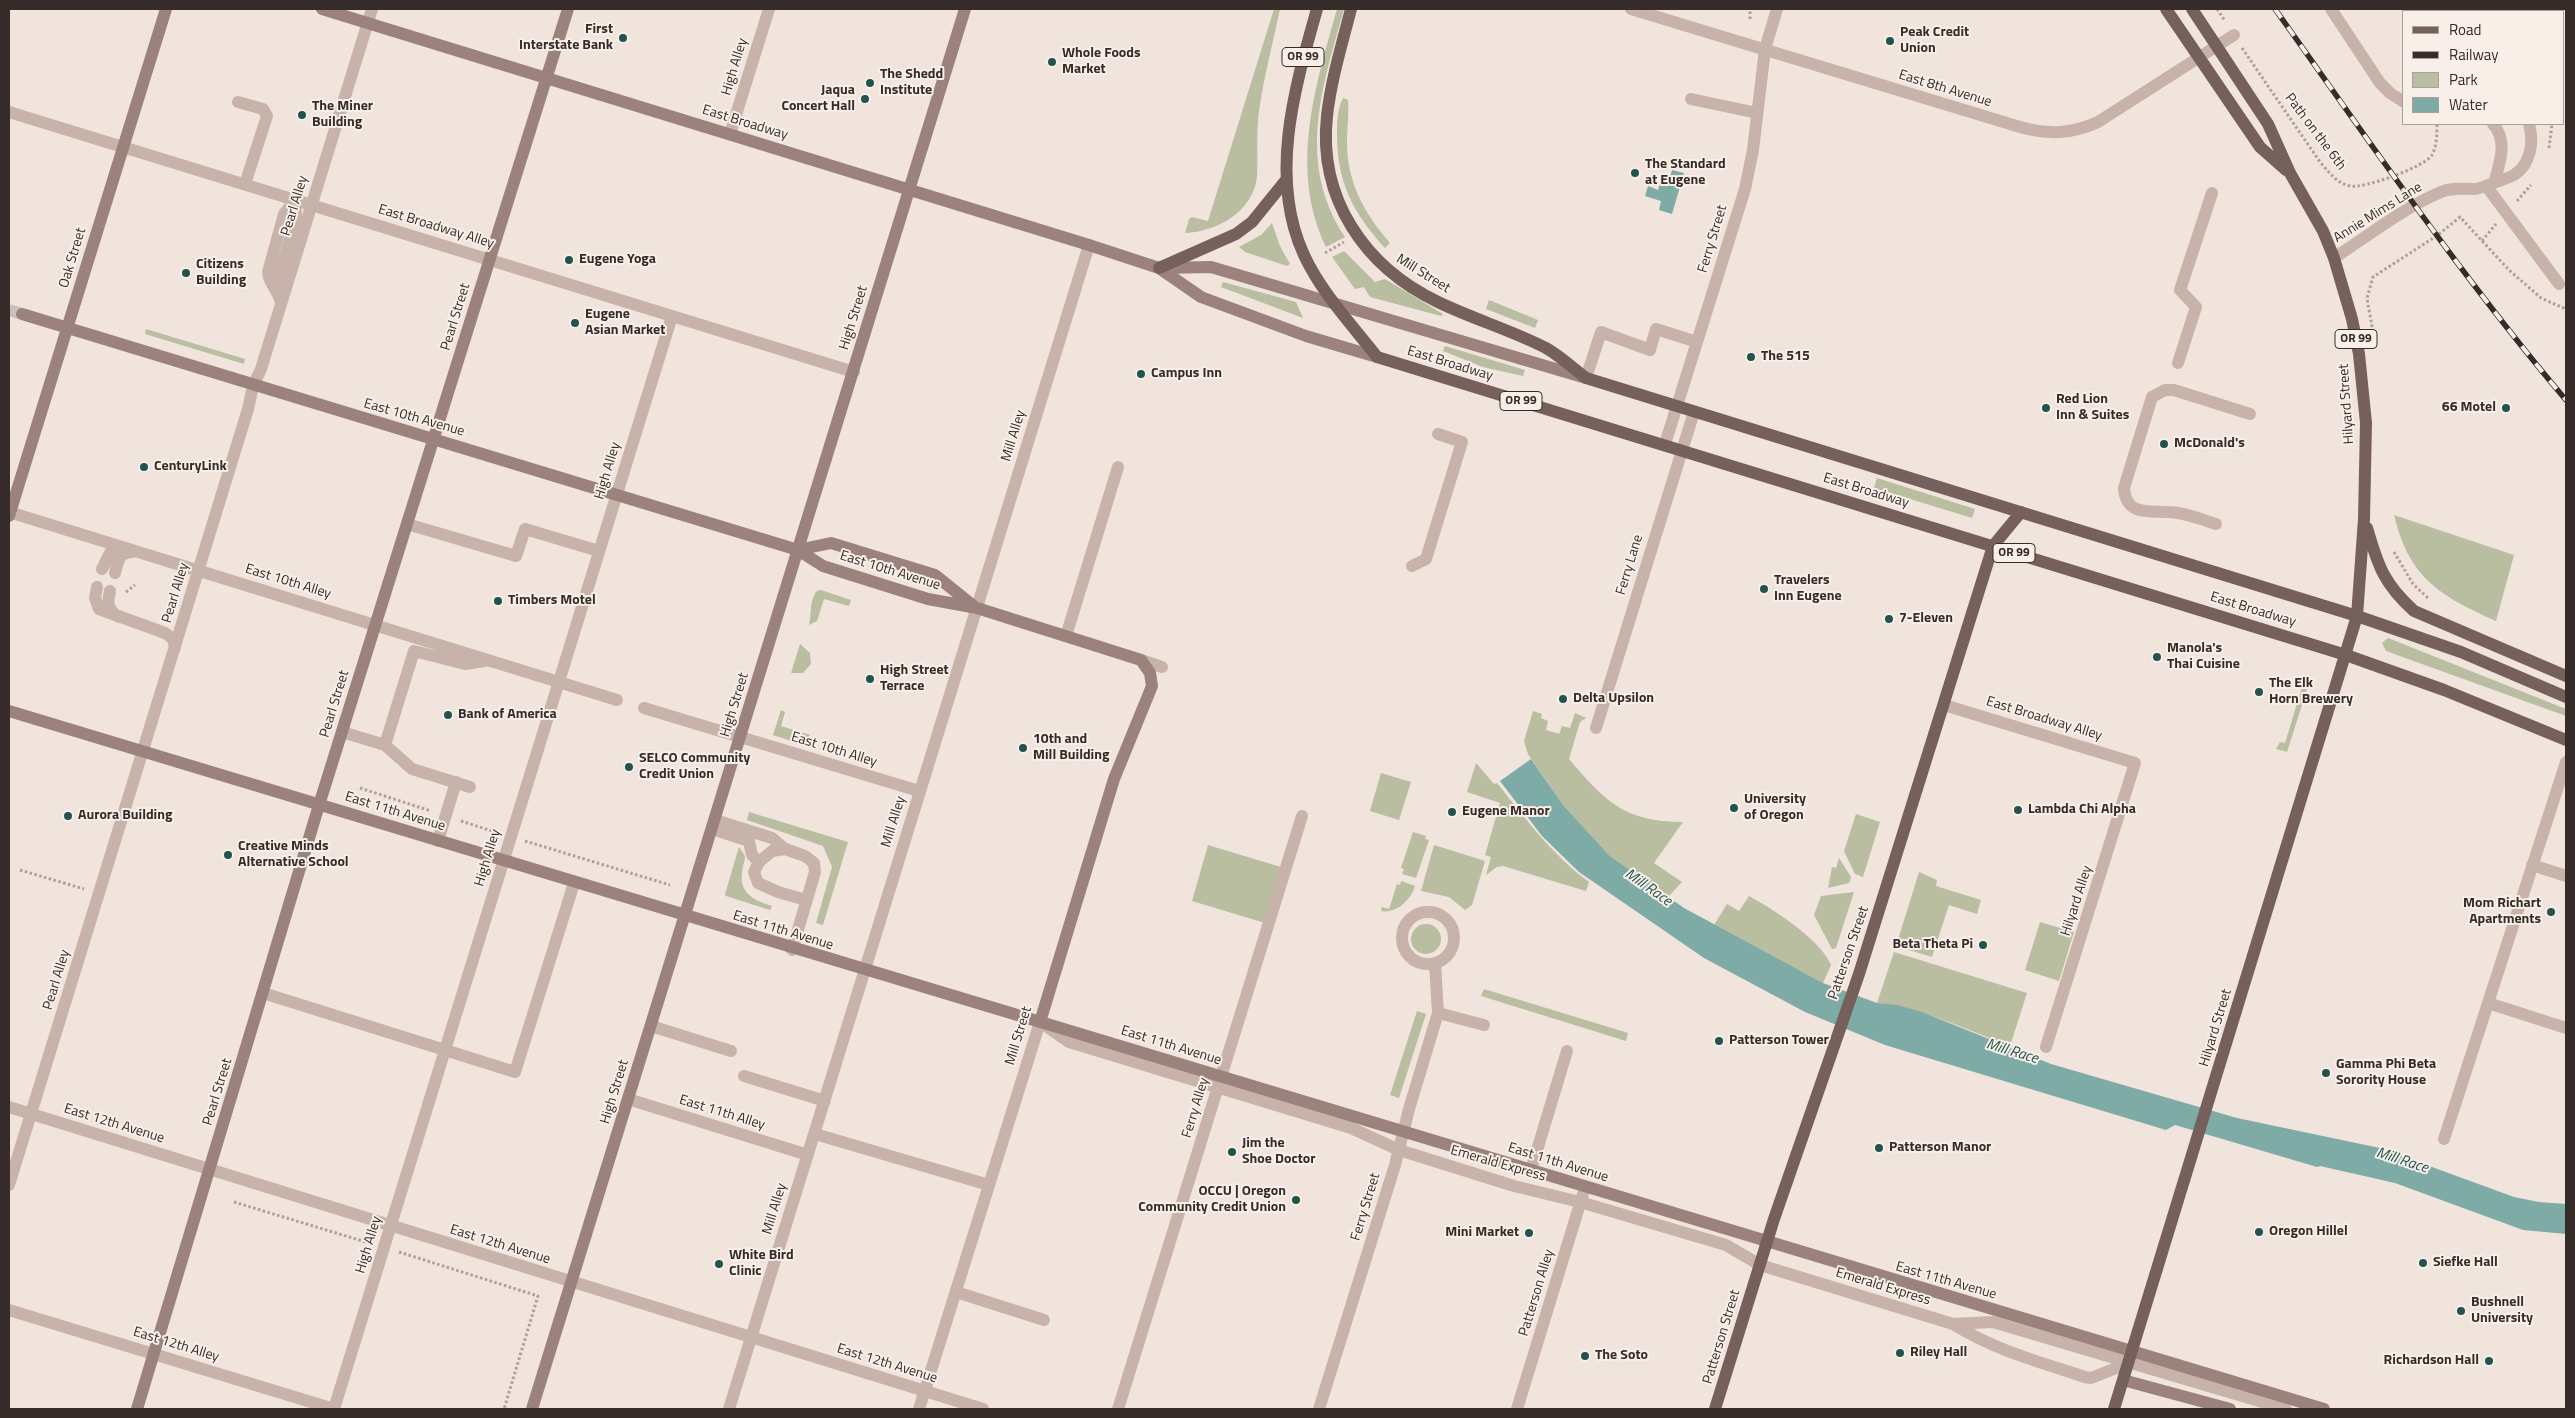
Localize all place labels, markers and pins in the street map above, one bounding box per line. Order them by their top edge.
place label: First Interstate Bank [519,22,613,54]
place label: Peak Credit Union [1900,25,1969,58]
marker: First Interstate Bank [617,32,629,44]
marker: Peak Credit Union [1884,35,1896,47]
place label: Whole Foods Market [1062,46,1141,78]
marker: Whole Foods Market [1046,56,1058,68]
place label: The Shedd Institute [880,67,943,100]
marker: The Shedd Institute [864,77,876,89]
place label: Jaqua Concert Hall [781,83,855,115]
marker: Jaqua Concert Hall [859,93,871,105]
place label: The Miner Building [312,99,373,132]
marker: The Miner Building [296,109,308,121]
place label: The Standard at Eugene [1645,157,1726,190]
marker: The Standard at Eugene [1629,167,1641,179]
place label: Eugene Yoga [579,252,656,268]
marker: Eugene Yoga [563,254,575,266]
place label: Citizens Building [196,257,246,290]
marker: Citizens Building [180,267,192,279]
place label: Eugene Asian Market [585,307,665,340]
marker: Eugene Asian Market [569,317,581,329]
place label: The 515 [1761,349,1810,365]
marker: The 515 [1745,351,1757,363]
place label: Campus Inn [1151,366,1222,382]
marker: Campus Inn [1135,368,1147,380]
place label: Red Lion Inn & Suites [2056,392,2129,424]
place label: 66 Motel [2442,400,2496,416]
marker: Red Lion Inn & Suites [2040,402,2052,414]
marker: 66 Motel [2500,402,2512,414]
place label: McDonald's [2174,436,2245,452]
marker: McDonald's [2158,438,2170,450]
place label: CenturyLink [154,459,227,475]
marker: CenturyLink [138,461,150,473]
place label: Travelers Inn Eugene [1774,573,1842,606]
marker: Travelers Inn Eugene [1758,583,1770,595]
place label: Timbers Motel [508,593,596,609]
marker: Timbers Motel [492,595,504,607]
place label: 7-Eleven [1899,611,1953,627]
marker: 7-Eleven [1883,613,1895,625]
place label: Manola's Thai Cuisine [2167,641,2240,674]
marker: Manola's Thai Cuisine [2151,651,2163,663]
place label: High Street Terrace [880,663,949,696]
marker: High Street Terrace [864,673,876,685]
place label: The Elk Horn Brewery [2269,676,2353,709]
marker: The Elk Horn Brewery [2253,686,2265,698]
place label: Delta Upsilon [1573,691,1654,707]
marker: Delta Upsilon [1557,693,1569,705]
place label: Bank of America [458,707,557,723]
marker: Bank of America [442,709,454,721]
place label: 10th and Mill Building [1033,732,1109,764]
marker: 10th and Mill Building [1017,742,1029,754]
place label: SELCO Community Credit Union [639,751,750,784]
marker: SELCO Community Credit Union [623,761,635,773]
place label: University of Oregon [1744,792,1806,824]
marker: University of Oregon [1728,802,1740,814]
place label: Lambda Chi Alpha [2028,802,2136,818]
place label: Eugene Manor [1462,804,1550,820]
marker: Lambda Chi Alpha [2012,804,2024,816]
marker: Eugene Manor [1446,806,1458,818]
place label: Aurora Building [78,808,172,824]
marker: Aurora Building [62,810,74,822]
place label: Creative Minds Alternative School [238,839,349,872]
marker: Creative Minds Alternative School [222,849,234,861]
place label: Mom Richart Apartments [2463,896,2541,929]
marker: Mom Richart Apartments [2545,906,2557,918]
place label: Beta Theta Pi [1893,937,1973,953]
marker: Beta Theta Pi [1977,939,1989,951]
place label: Patterson Tower [1729,1033,1829,1049]
marker: Patterson Tower [1713,1035,1725,1047]
place label: Gamma Phi Beta Sorority House [2336,1057,2436,1090]
marker: Gamma Phi Beta Sorority House [2320,1067,2332,1079]
place label: Jim the Shoe Doctor [1242,1136,1315,1168]
place label: Patterson Manor [1889,1140,1991,1156]
marker: Patterson Manor [1873,1142,1885,1154]
marker: Jim the Shoe Doctor [1226,1146,1238,1158]
place label: OCCU | Oregon Community Credit Union [1138,1184,1286,1216]
marker: OCCU | Oregon Community Credit Union [1290,1194,1302,1206]
place label: Oregon Hillel [2269,1224,2348,1240]
place label: Mini Market [1445,1225,1519,1241]
marker: Oregon Hillel [2253,1226,2265,1238]
marker: Mini Market [1523,1227,1535,1239]
place label: White Bird Clinic [729,1248,794,1280]
place label: Siefke Hall [2433,1255,2498,1271]
marker: Siefke Hall [2417,1257,2429,1269]
marker: White Bird Clinic [713,1258,725,1270]
place label: Bushnell University [2471,1295,2533,1328]
marker: Bushnell University [2455,1305,2467,1317]
place label: Riley Hall [1910,1345,1967,1361]
marker: Riley Hall [1894,1347,1906,1359]
place label: The Soto [1595,1348,1648,1364]
marker: The Soto [1579,1350,1591,1362]
place label: Richardson Hall [2384,1353,2479,1369]
marker: Richardson Hall [2483,1355,2495,1367]

